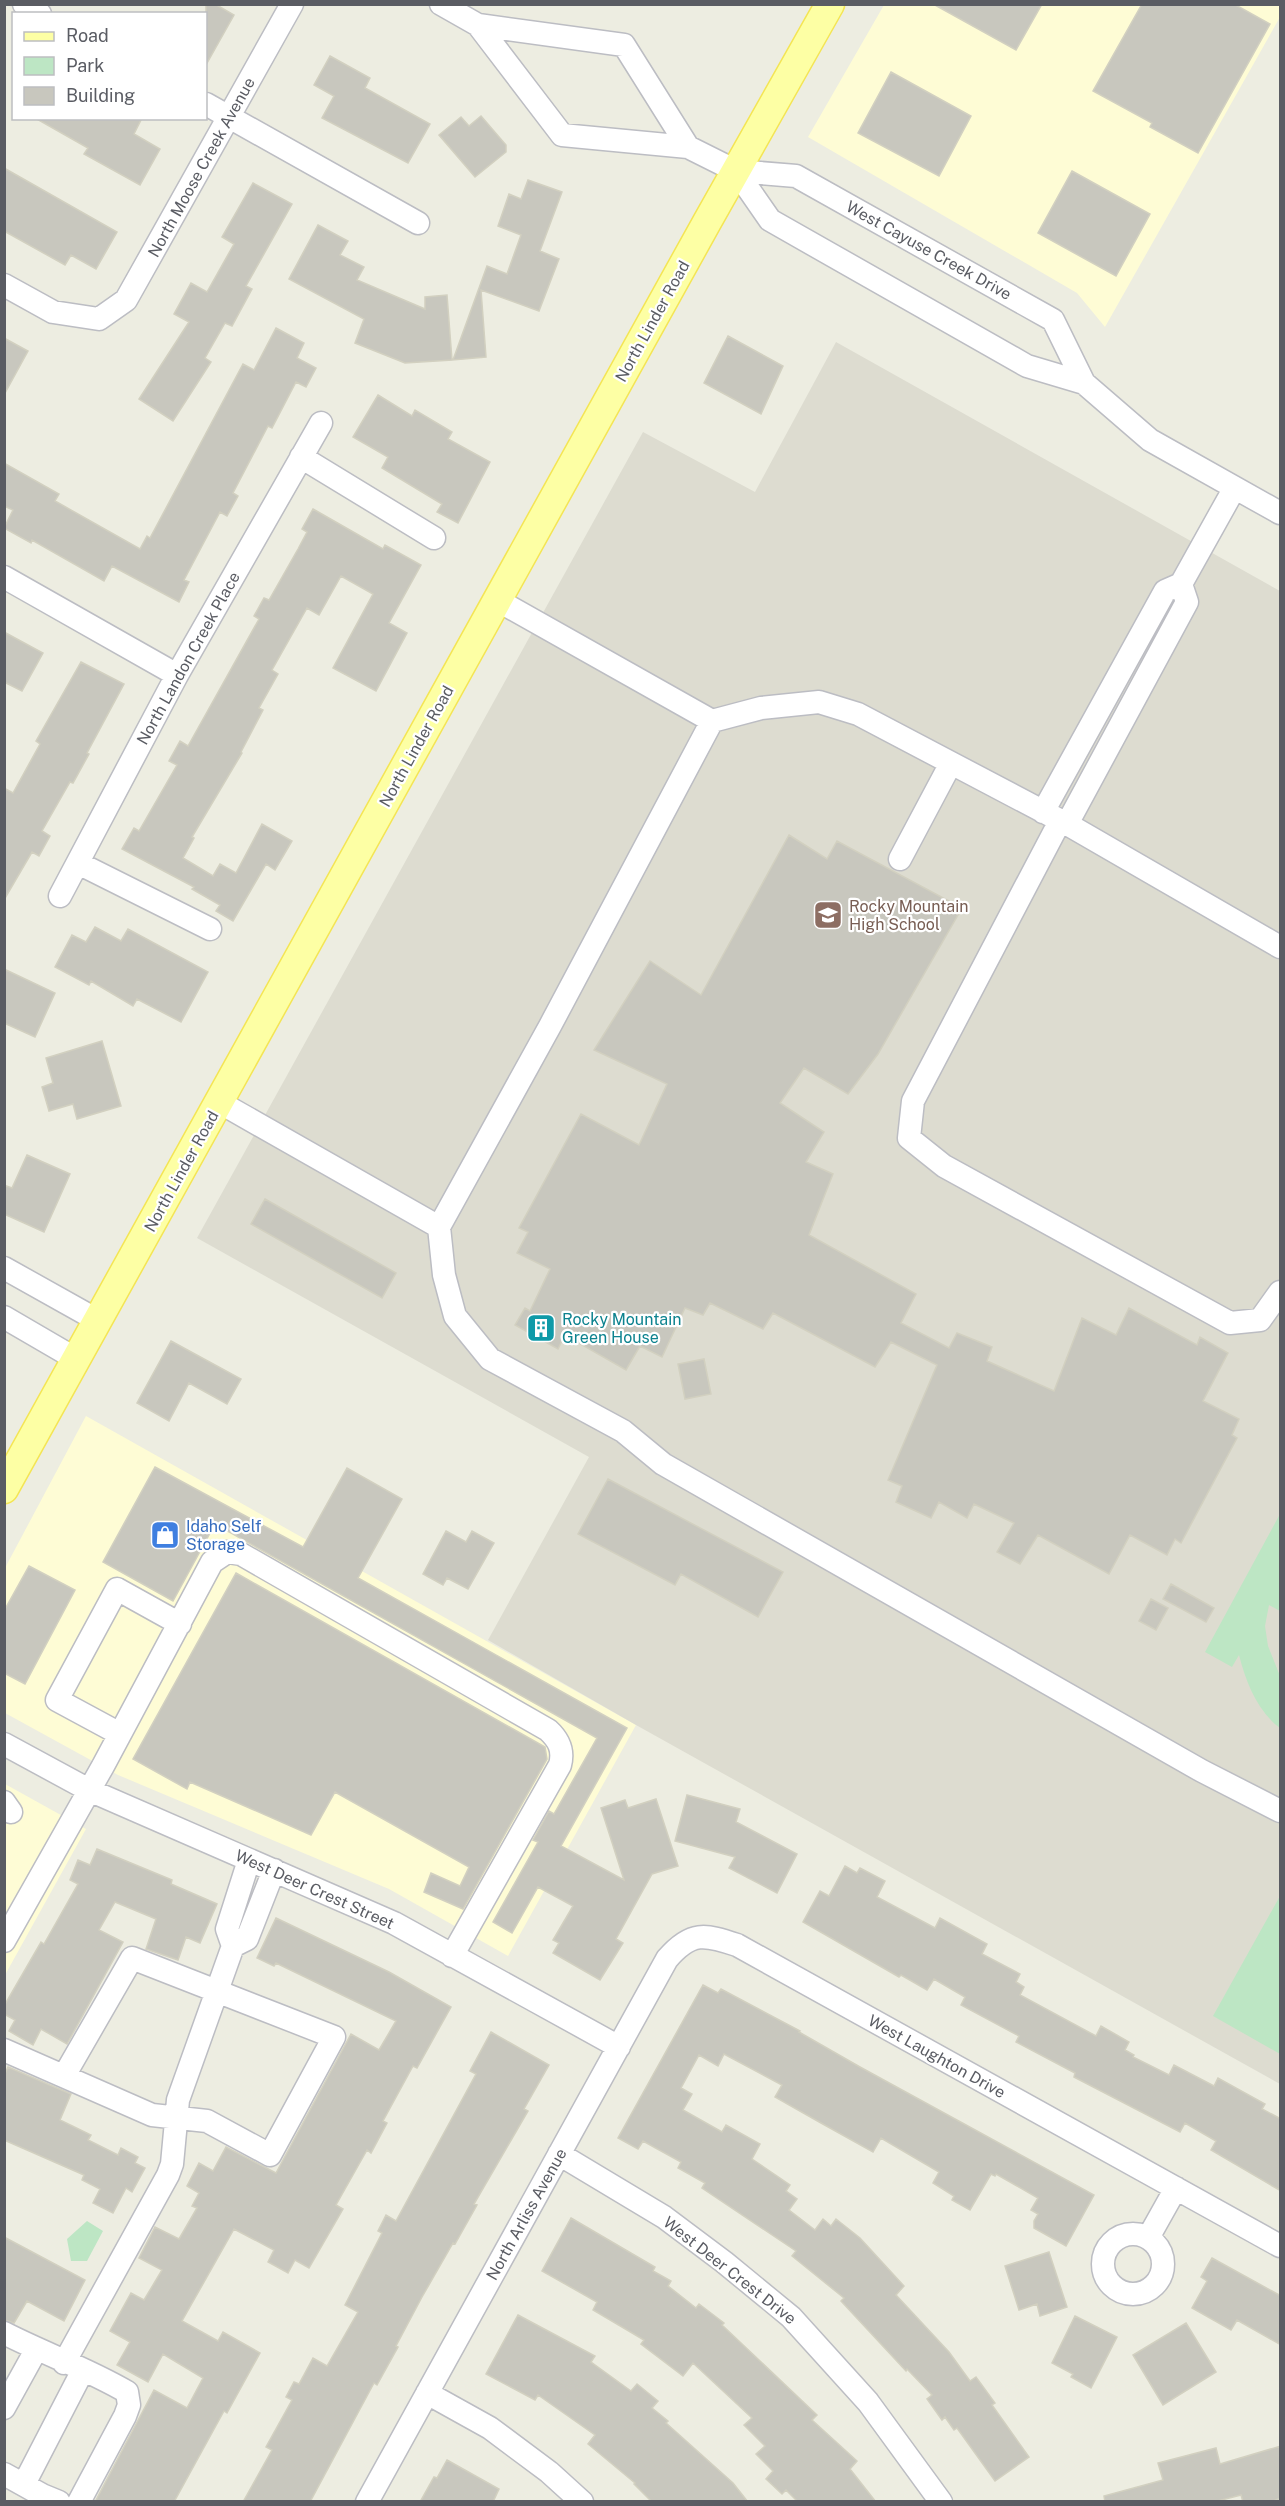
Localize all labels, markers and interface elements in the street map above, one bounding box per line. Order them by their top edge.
legend [12,12,207,120]
text: Road [66,25,109,46]
text: Park [66,55,104,76]
street label: North Moose Creek Avenue [144,74,259,260]
text: Building [66,85,135,106]
street label: West Cayuse Creek Drive [843,197,1015,304]
street label: North Linder Road [611,257,694,385]
street label: North Landon Creek Place [133,568,244,748]
street label: North Linder Road [375,682,458,810]
place label: Rocky Mountain High School [849,897,968,934]
school or university icon: Rocky Mountain High School [812,899,844,931]
street label: North Linder Road [140,1107,223,1235]
place label: Rocky Mountain Green House [562,1310,681,1347]
building icon: Rocky Mountain Green House [525,1312,557,1344]
place label: Idaho Self Storage [186,1517,261,1554]
shop icon: Idaho Self Storage [149,1519,181,1551]
street label: West Deer Crest Street [232,1846,397,1933]
street label: West Laughton Drive [865,2011,1009,2102]
street label: North Arliss Avenue [482,2145,571,2283]
street label: West Deer Crest Drive [659,2213,800,2328]

